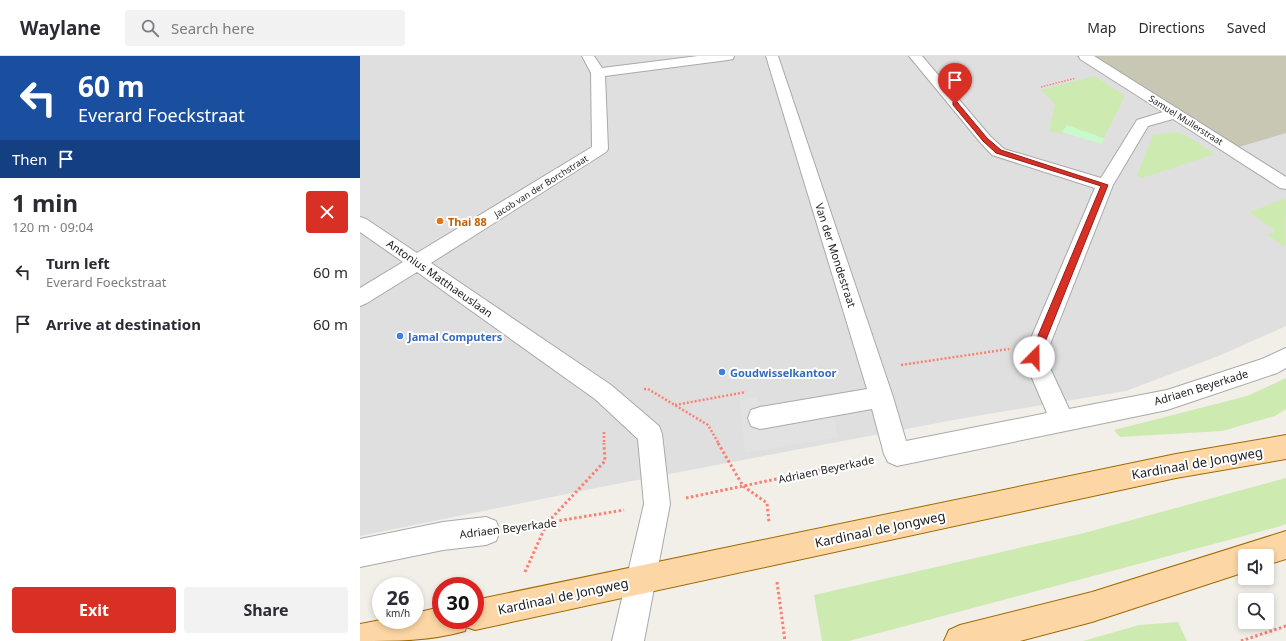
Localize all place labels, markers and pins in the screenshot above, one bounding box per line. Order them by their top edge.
pin [938,63,972,104]
place label: Thai 88 [448,214,487,229]
marker: Thai 88 [435,216,445,226]
place label: Jamal Computers [407,329,503,344]
marker: Jamal Computers [395,331,405,341]
place label: Goudwisselkantoor [730,365,837,380]
marker: Goudwisselkantoor [717,367,727,377]

